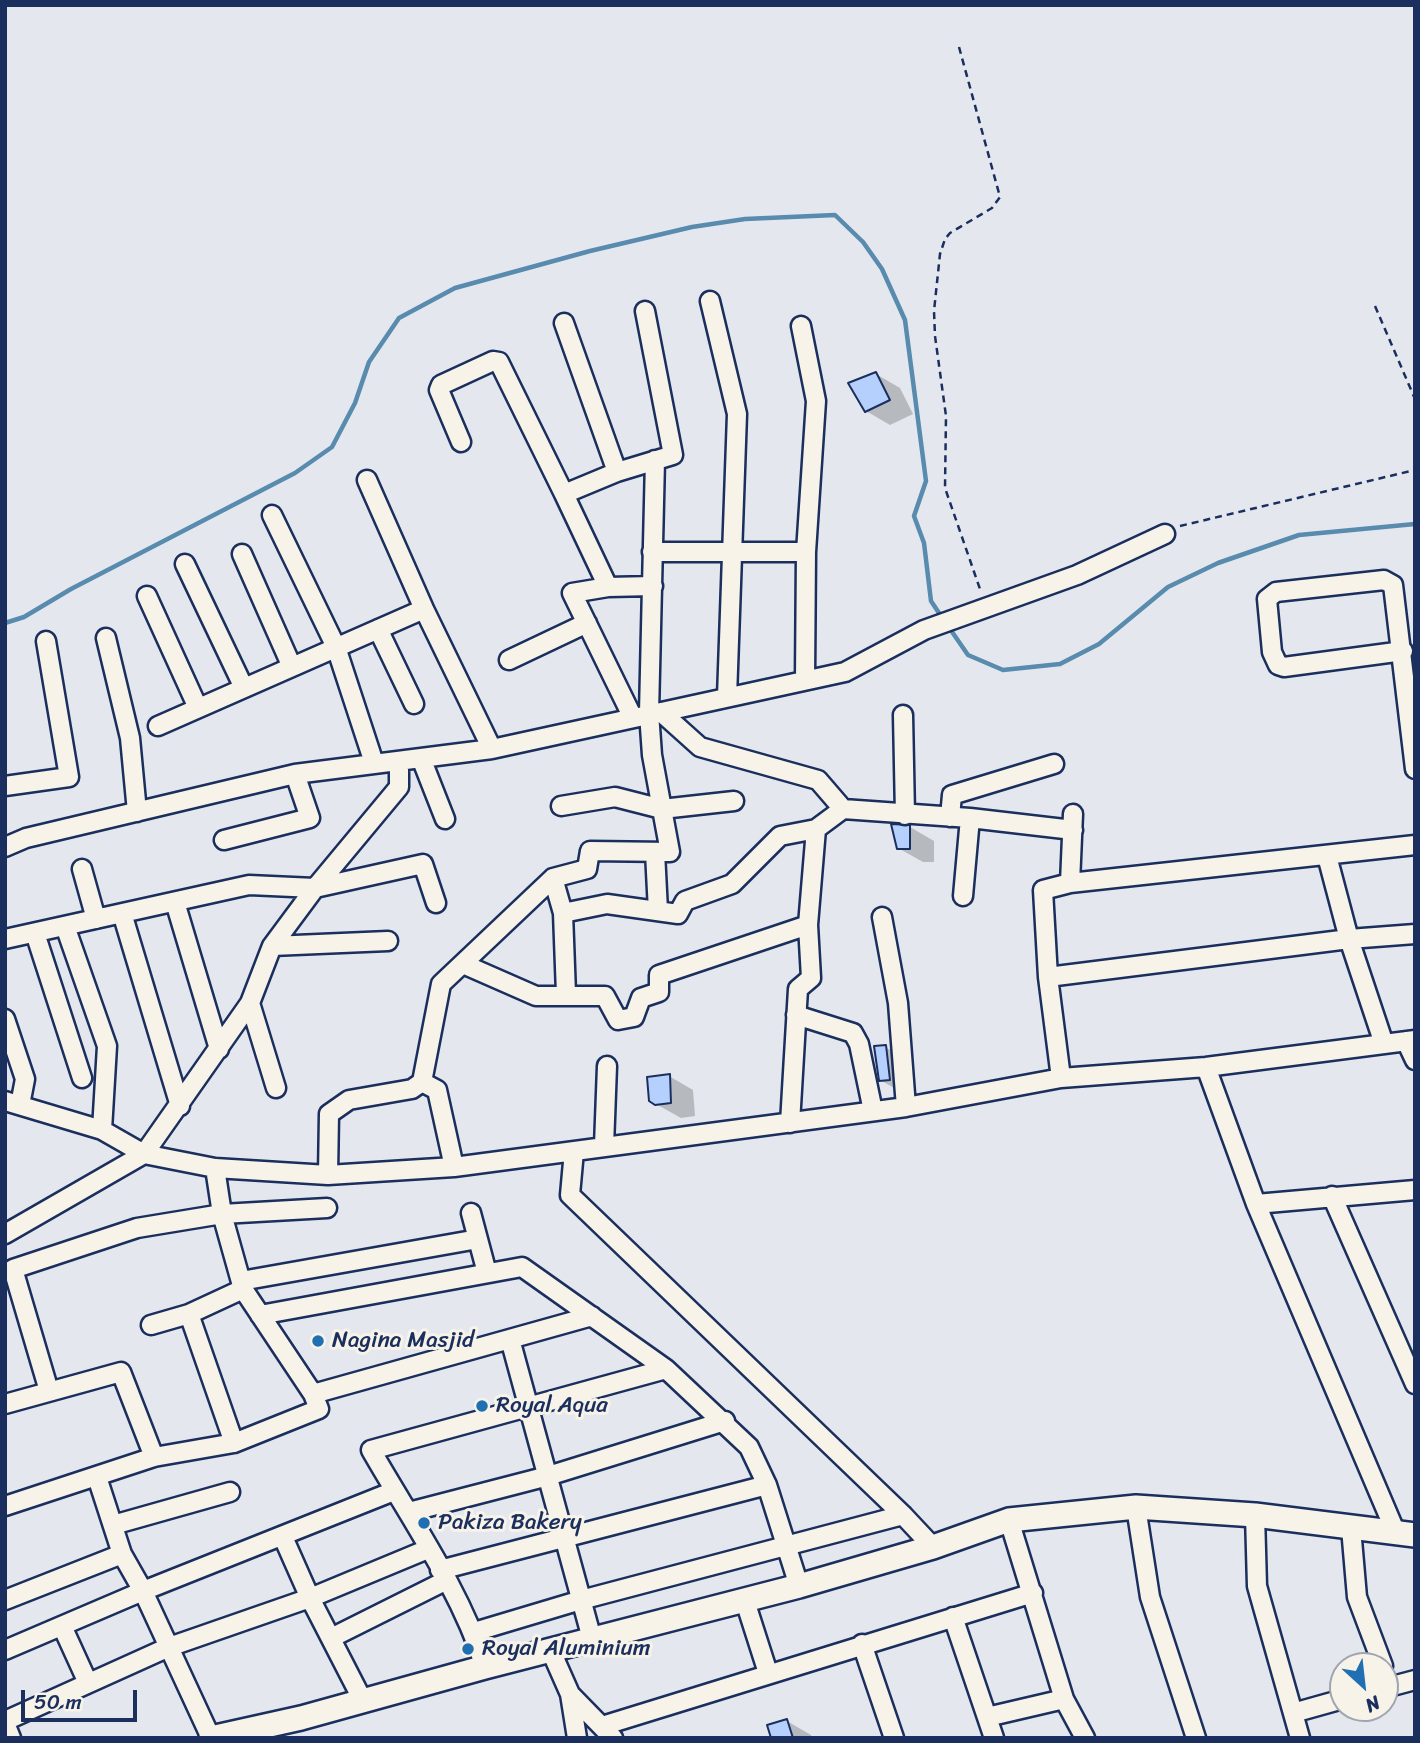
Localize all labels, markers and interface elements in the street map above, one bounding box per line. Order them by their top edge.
place label: Nagina Masjid [332,1327,474,1355]
marker: Nagina Masjid [310,1333,326,1349]
place label: Royal Aqua [496,1392,608,1420]
marker: Royal Aqua [474,1398,490,1414]
place label: Pakiza Bakery [438,1509,582,1537]
marker: Pakiza Bakery [416,1515,432,1531]
place label: Royal Aluminium [482,1635,650,1663]
marker: Royal Aluminium [460,1641,476,1657]
north arrow [1329,1652,1399,1722]
scale bar [24,1676,140,1720]
text: 50 m [34,1683,82,1721]
text: N [1360,1687,1386,1722]

